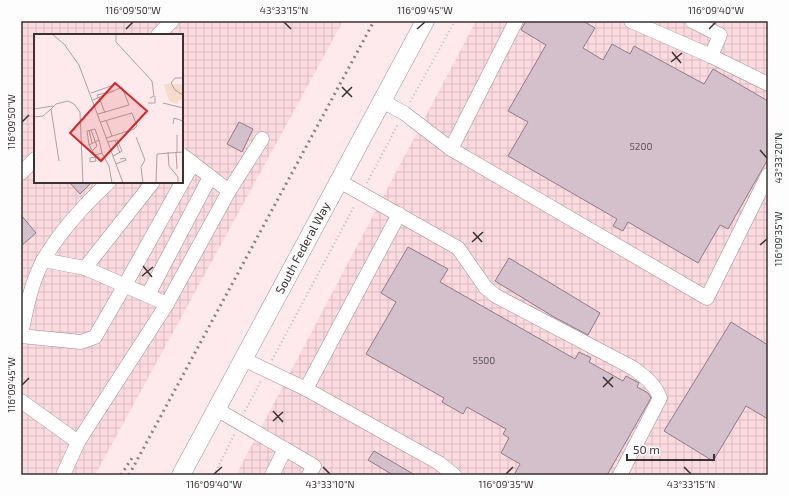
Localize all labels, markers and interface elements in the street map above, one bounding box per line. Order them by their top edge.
text: 116°09'50"W [105,4,161,16]
text: 43°33'15"N [260,4,308,16]
text: 116°09'45"W [397,4,453,16]
text: 116°09'40"W [688,4,745,16]
inset map [34,34,183,183]
text: 116°09'50"W [5,94,17,150]
text: 43°33'20"N [772,133,784,183]
house number: 5200 [629,140,653,152]
street label: South Federal Way [272,199,333,296]
text: 116°09'35"W [772,211,784,267]
house number: 5500 [473,354,495,366]
text: 116°09'45"W [5,357,17,413]
scale bar [627,436,714,462]
text: 50 m [633,442,660,456]
text: 116°09'40"W [186,478,243,490]
text: 43°33'10"N [305,478,355,490]
text: 116°09'35"W [478,478,534,490]
text: 43°33'15"N [667,478,715,490]

